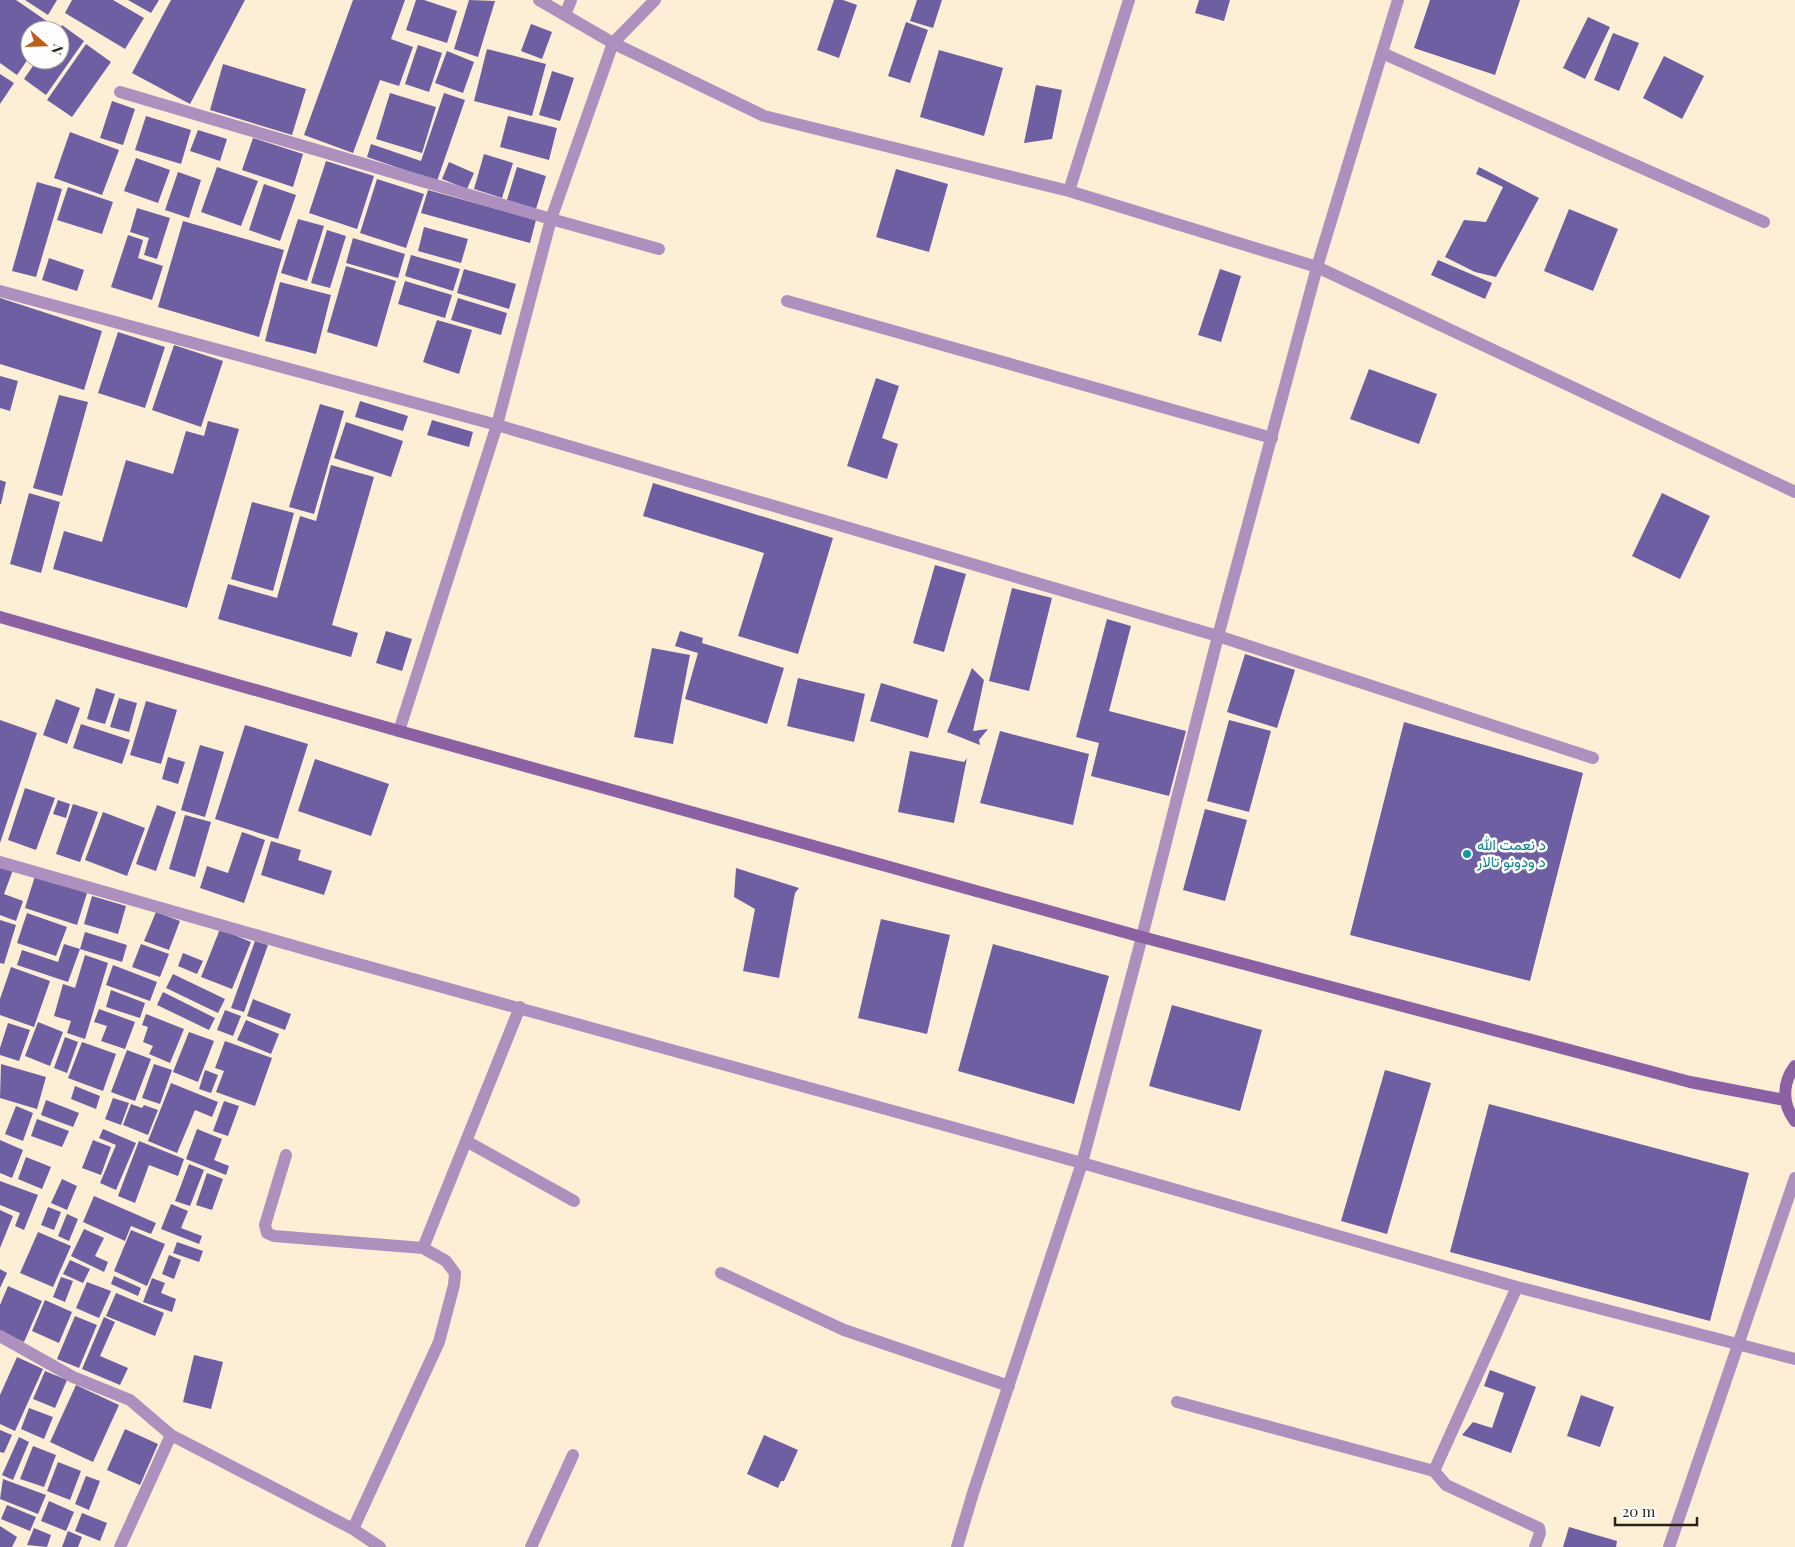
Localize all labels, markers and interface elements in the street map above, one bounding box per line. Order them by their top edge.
north arrow [20,20,70,70]
text: N [47,42,68,58]
place label: د نعمت الله د ودونو تالار [1476,834,1546,871]
marker: د نعمت الله د ودونو تالار [1461,848,1473,860]
scale bar [1615,1494,1698,1526]
text: 20 m [1622,1501,1656,1521]

